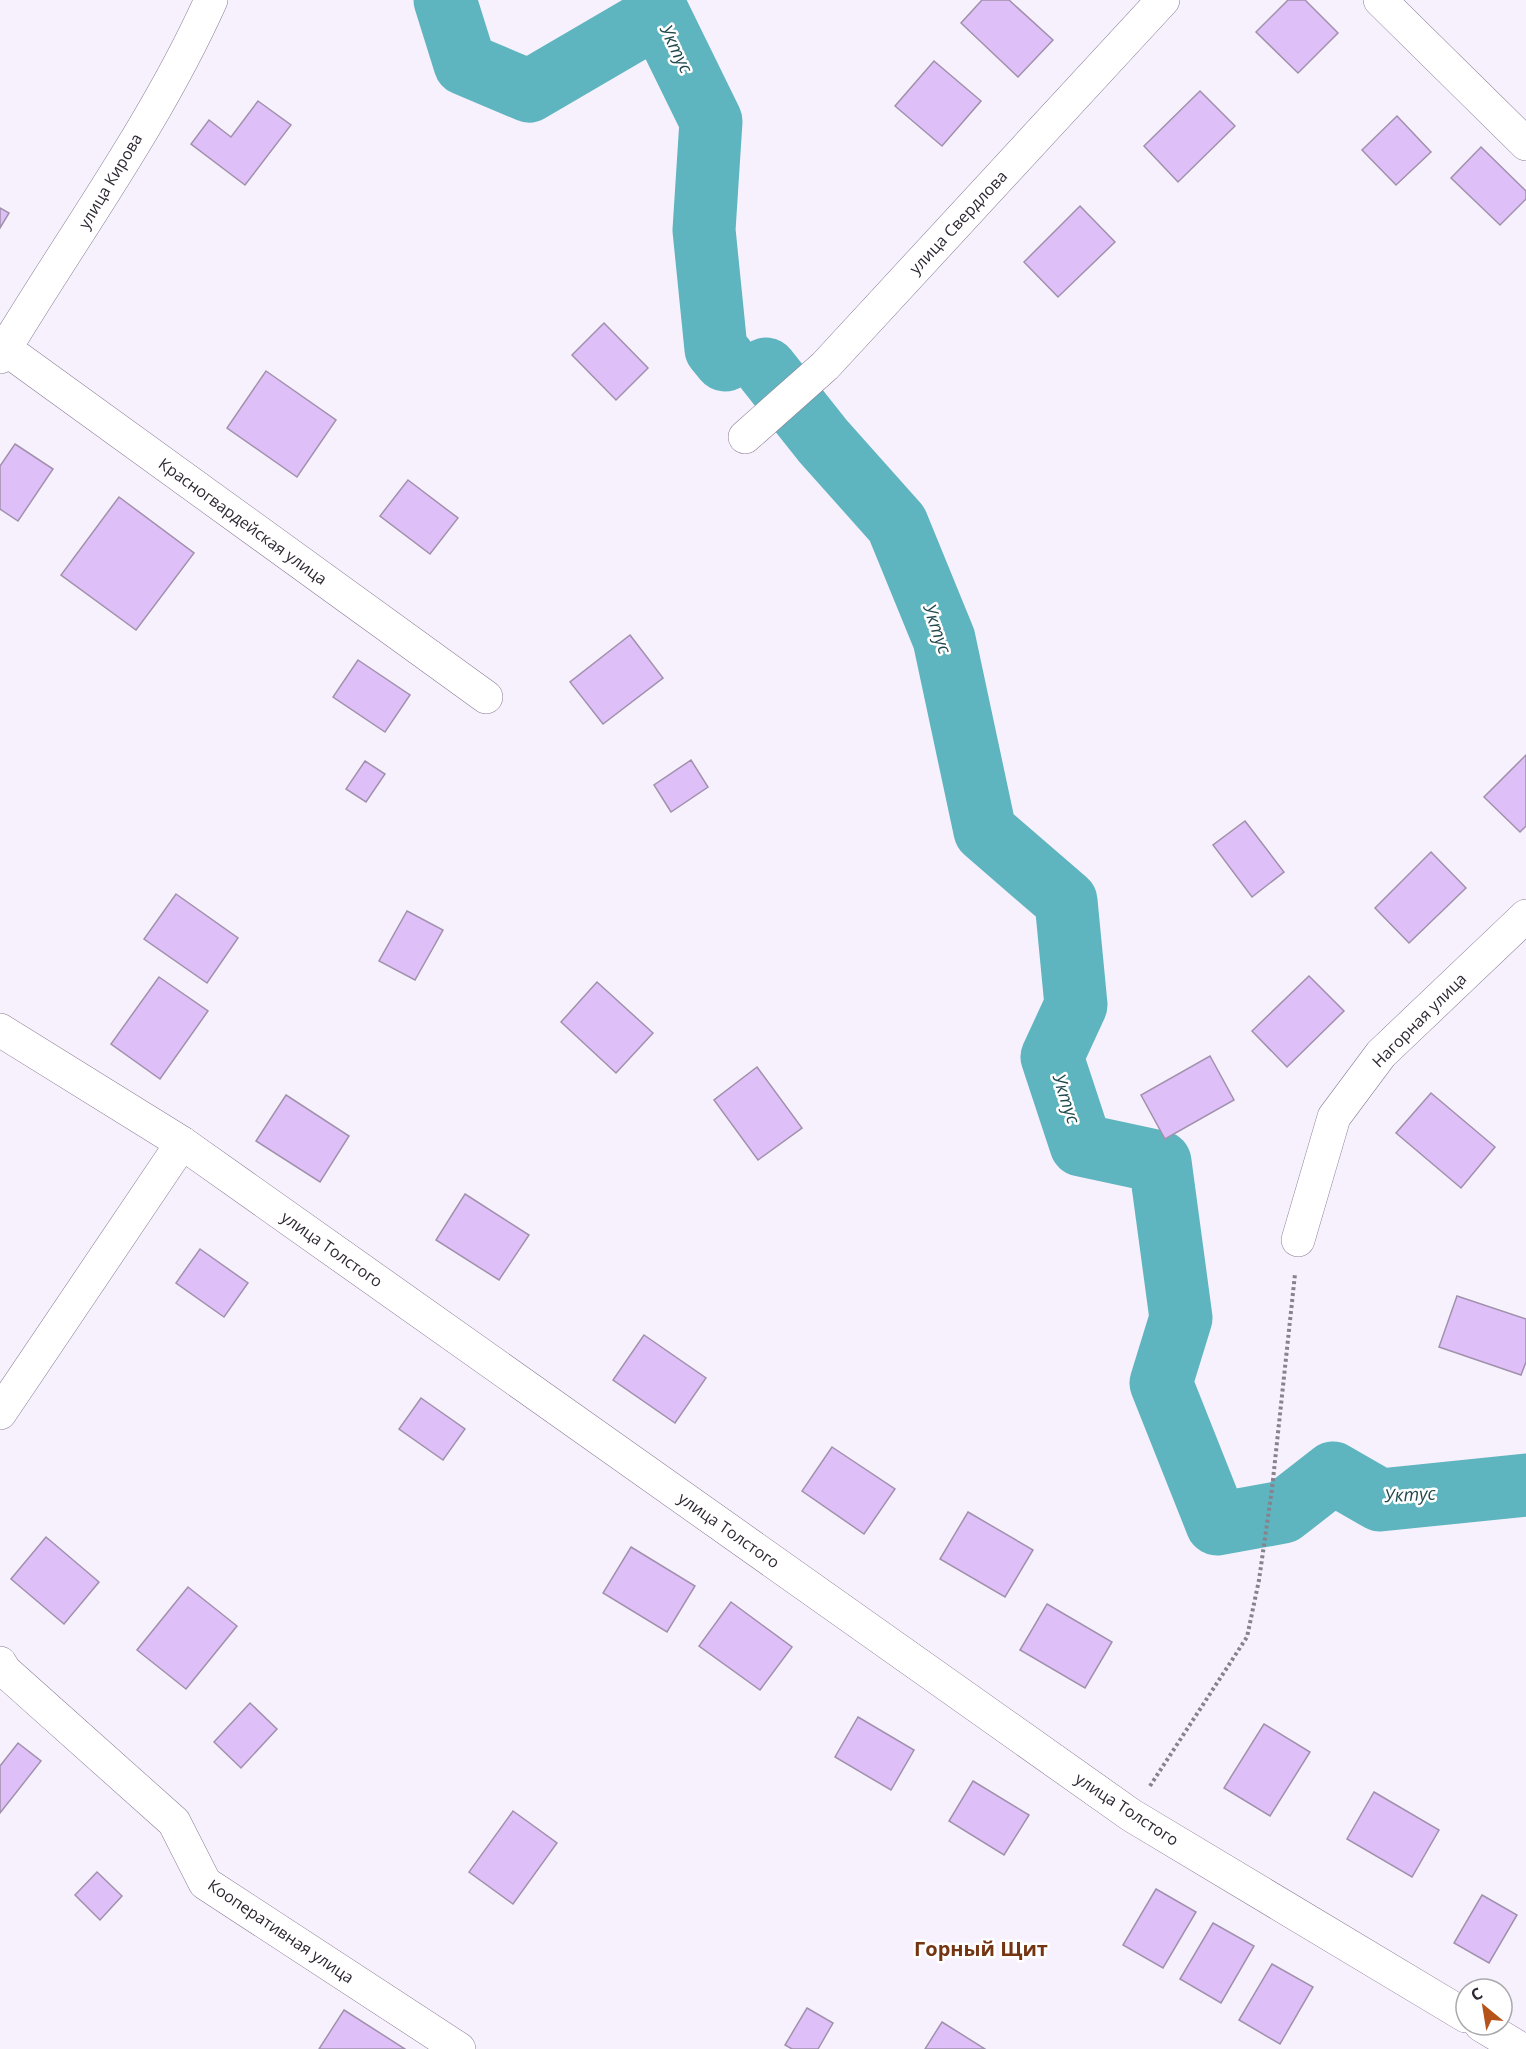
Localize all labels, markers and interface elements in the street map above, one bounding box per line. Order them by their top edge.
water label: Уктус [654,19,699,78]
street label: улица Кирова [73,129,147,233]
street label: улица Свердлова [904,165,1012,279]
street label: Красногвардейская улица [154,452,332,590]
water label: Уктус [918,600,958,658]
street label: Нагорная улица [1367,968,1471,1072]
water label: Уктус [1047,1070,1087,1127]
street label: улица Толстого [277,1206,387,1292]
water label: Уктус [1383,1481,1437,1507]
street label: улица Толстого [674,1487,784,1573]
street label: улица Толстого [1071,1767,1183,1851]
street label: Кооперативная улица [204,1874,358,1988]
district label: Горный Щит [914,1935,1048,1962]
north arrow [1454,1977,1514,2037]
text: С [1467,1982,1486,2006]

